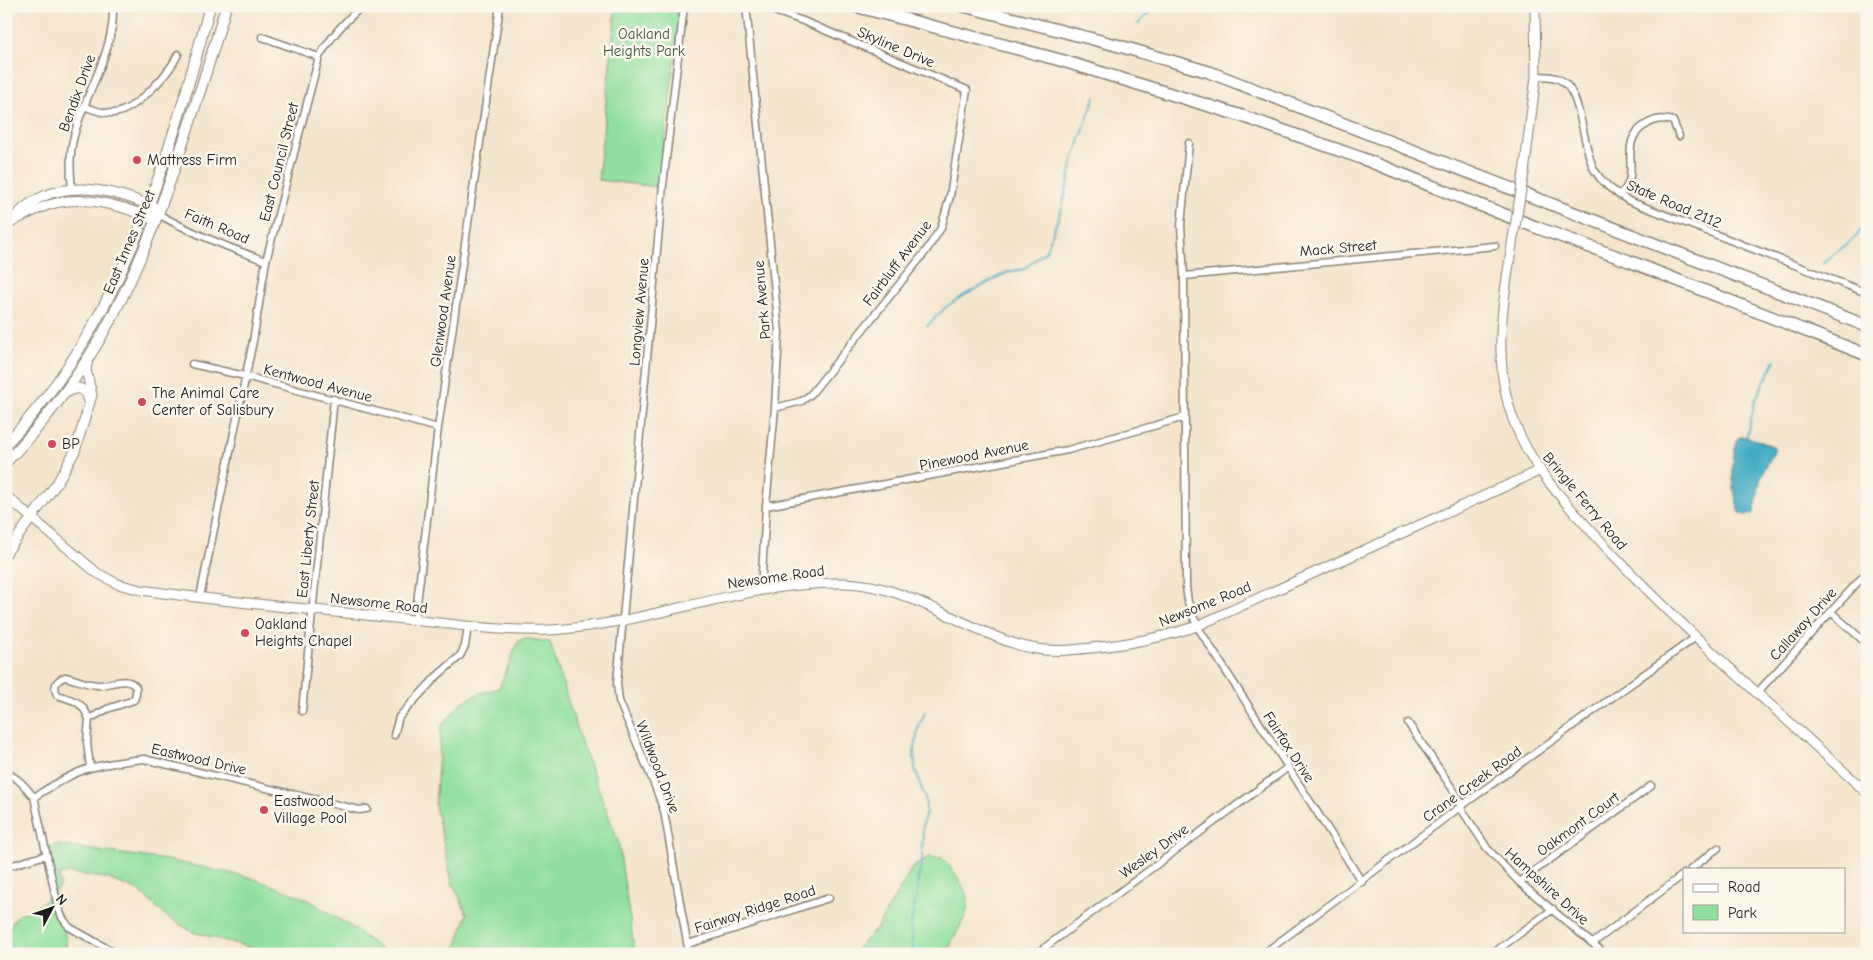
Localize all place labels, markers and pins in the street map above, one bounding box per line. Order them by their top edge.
place label: Mattress Firm [147,151,237,169]
marker: Mattress Firm [131,154,143,166]
place label: The Animal Care Center of Salisbury [152,384,274,419]
marker: The Animal Care Center of Salisbury [136,396,148,408]
place label: BP [62,435,80,453]
marker: BP [46,438,58,450]
place label: Oakland Heights Chapel [255,615,352,650]
marker: Oakland Heights Chapel [239,627,251,639]
place label: Eastwood Village Pool [274,792,347,827]
marker: Eastwood Village Pool [258,804,270,816]

